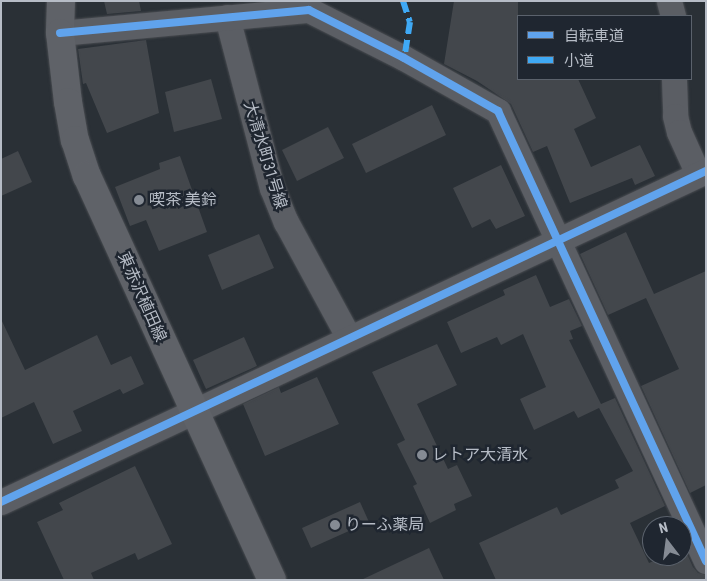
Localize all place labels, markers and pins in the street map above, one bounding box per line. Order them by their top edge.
place label: 喫茶 美鈴 [149,190,217,210]
marker: 喫茶 美鈴 [133,194,145,206]
place label: レトア大清水 [432,445,528,465]
marker: レトア大清水 [416,449,428,461]
place label: りーふ薬局 [345,515,425,535]
marker: りーふ薬局 [329,519,341,531]

